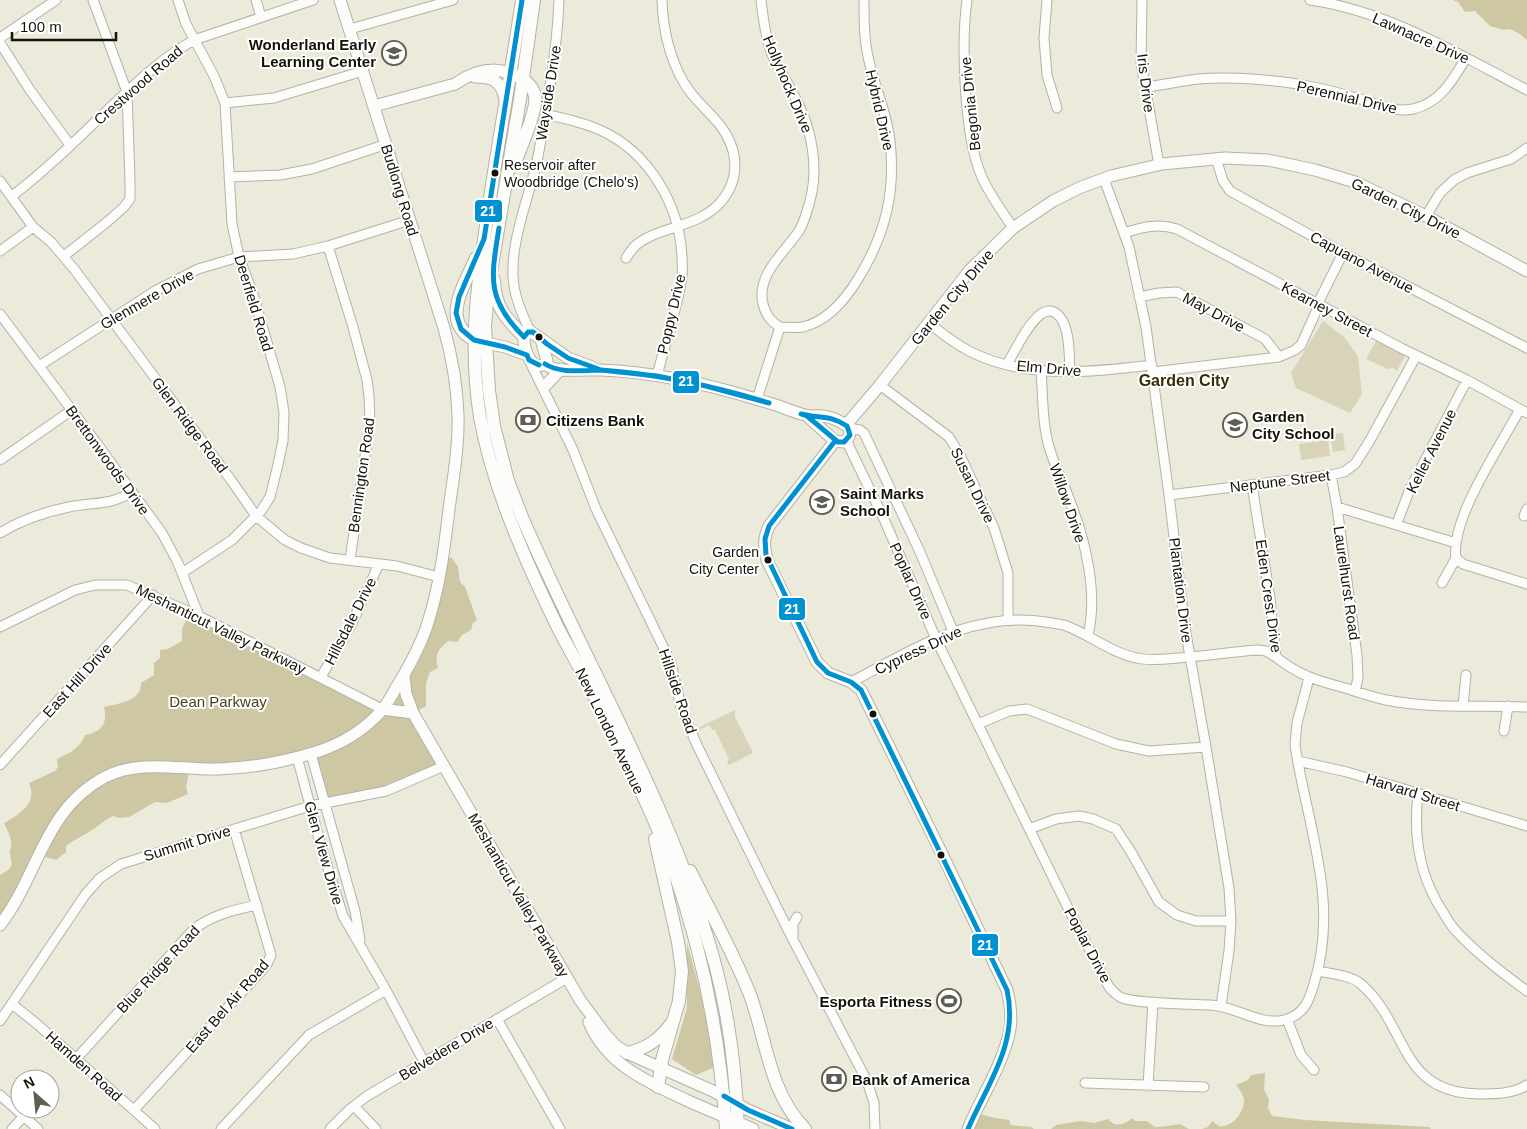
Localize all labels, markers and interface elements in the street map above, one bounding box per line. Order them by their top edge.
street label: Lawnacre Drive [1370,9,1472,67]
scale bar [12,10,116,42]
text: 100 m [20,18,62,35]
street label: Hollyhock Drive [760,33,816,135]
place label: Wonderland Early Learning Center [249,36,377,70]
school or university icon: Wonderland Early Learning Center [381,40,407,66]
street label: Crestwood Road [90,42,186,128]
street label: Wayside Drive [532,44,564,142]
street label: Iris Drive [1134,53,1158,113]
street label: Begonia Drive [957,56,983,152]
street label: Hybrid Drive [862,68,898,152]
street label: Perennial Drive [1295,77,1399,117]
street label: Budlong Road [378,142,422,238]
place label: Reservoir after Woodbridge (Chelo's) [504,157,639,190]
marker: Reservoir after Woodbridge (Chelo's) [490,168,500,178]
street label: Garden City Drive [1349,174,1463,242]
line badge: 21 [474,199,503,223]
text: 21 [480,203,496,219]
street label: Capuano Avenue [1307,228,1417,296]
street label: Garden City Drive [907,246,997,348]
street label: Deerfield Road [231,253,277,353]
street label: Glenmere Drive [97,265,197,333]
street label: Poppy Drive [654,272,688,356]
street label: Kearney Street [1279,278,1376,340]
street label: May Drive [1180,289,1248,335]
unlabelled marker [534,332,544,342]
street label: Elm Drive [1016,357,1082,379]
line badge: 21 [672,370,700,394]
district label: Garden City [1139,372,1229,389]
text: 21 [678,373,694,389]
street label: Glen Ridge Road [149,374,231,476]
street label: Brettonwoods Drive [63,402,153,518]
street label: Keller Avenue [1402,406,1460,496]
bank icon: Citizens Bank [515,407,541,433]
place label: Garden City School [1252,408,1335,442]
place label: Citizens Bank [546,412,645,429]
school or university icon: Garden City School [1222,412,1248,438]
street label: Bennington Road [345,416,377,534]
street label: Susan Drive [947,445,999,525]
street label: Willow Drive [1047,461,1089,545]
street label: Neptune Street [1229,466,1332,496]
place label: Saint Marks School [840,485,924,519]
school or university icon: Saint Marks School [809,489,835,515]
street label: Laurelhurst Road [1331,525,1363,641]
street label: Plantation Drive [1166,536,1196,644]
street label: Eden Crest Drive [1253,538,1285,654]
street label: Poplar Drive [886,540,936,622]
place label: Garden City Center [689,544,759,577]
marker: Garden City Center [763,555,773,565]
street label: Hillsdale Drive [321,574,379,668]
street label: Meshanticut Valley Parkway [133,580,309,678]
line badge: 21 [778,597,806,621]
text: 21 [784,601,800,617]
street label: Cypress Drive [872,622,964,678]
street label: East Hill Drive [39,639,115,721]
street label: Hillside Road [656,646,700,736]
street label: New London Avenue [572,665,648,797]
park label: Dean Parkway [169,693,267,710]
unlabelled marker [868,709,878,719]
street label: Harvard Street [1364,770,1463,815]
street label: Glen View Drive [301,799,347,907]
street label: Meshanticut Valley Parkway [465,810,573,980]
street label: Summit Drive [141,822,233,864]
unlabelled marker [936,850,946,860]
street label: Poplar Drive [1061,905,1115,985]
street label: Blue Ridge Road [113,922,203,1016]
line badge: 21 [971,933,999,957]
text: 21 [977,937,993,953]
street label: East Bel Air Road [182,956,272,1056]
sports icon: Esporta Fitness [936,988,962,1014]
place label: Esporta Fitness [819,993,932,1010]
street label: Belvedere Drive [396,1014,496,1084]
street label: Hamden Road [42,1027,126,1105]
bank icon: Bank of America [821,1066,847,1092]
north arrow [10,1069,60,1119]
place label: Bank of America [852,1071,970,1088]
text: N [21,1073,37,1092]

